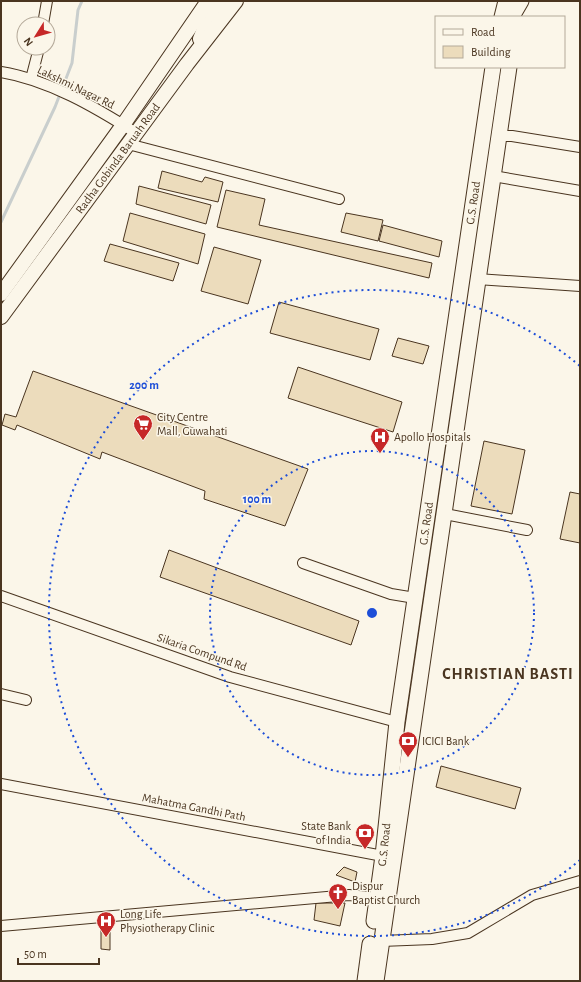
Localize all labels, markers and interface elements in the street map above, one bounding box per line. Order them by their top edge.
north arrow [16,16,56,56]
legend [435,16,565,68]
text: Road [471,26,495,38]
text: N [22,35,35,48]
text: Building [471,46,511,58]
street label: Lakshmi Nagar Rd [36,63,116,111]
street label: Radha Gobinda Baruah Road [73,101,162,216]
street label: G.S. Road [464,180,482,225]
text: 200 m [129,379,159,391]
place label: City Centre Mall, Guwahati [157,411,227,437]
supermarket icon: City Centre Mall, Guwahati [132,413,154,441]
hospital icon: Apollo Hospitals [369,426,391,454]
place label: Apollo Hospitals [394,431,471,443]
text: 100 m [243,493,271,505]
street label: G.S. Road [417,501,435,546]
centre of rings [365,606,379,620]
street label: Sikaria Compund Rd [156,631,248,673]
district label: CHRISTIAN BASTI [442,666,574,682]
bank icon: ICICI Bank [397,730,419,758]
place label: ICICI Bank [422,735,470,747]
street label: Mahatma Gandhi Path [141,791,247,823]
place label: State Bank of India [301,820,352,846]
bank icon: State Bank of India [354,822,376,850]
street label: G.S. Road [376,822,392,867]
place label: Dispur Baptist Church [352,880,420,906]
church icon: Dispur Baptist Church [327,882,349,910]
place label: Long Life Physiotherapy Clinic [120,908,215,935]
hospital icon: Long Life Physiotherapy Clinic [95,910,117,938]
scale bar [18,940,99,966]
text: 50 m [24,948,47,960]

